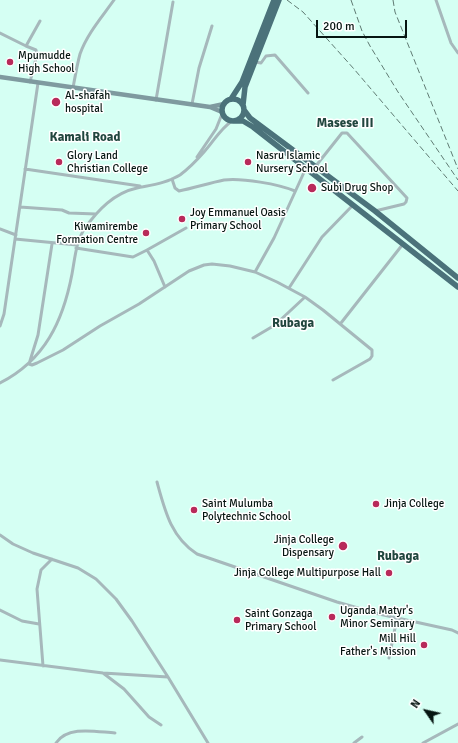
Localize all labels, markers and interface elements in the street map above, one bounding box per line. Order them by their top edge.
scale bar [318,12,409,38]
text: 200 m [323,19,355,34]
place label: Mpumudde High School [18,49,75,75]
marker: Mpumudde High School [5,57,15,67]
place label: Al-shafah hospital [65,89,110,115]
marker: Al-shafah hospital [50,96,62,108]
district label: Masese III [316,116,374,132]
district label: Kamali Road [50,130,120,146]
place label: Glory Land Christian College [67,149,148,175]
place label: Nasru Islamic Nursery School [256,149,328,175]
marker: Glory Land Christian College [54,157,64,167]
marker: Nasru Islamic Nursery School [243,157,253,167]
place label: Subi Drug Shop [321,181,393,195]
marker: Subi Drug Shop [306,182,318,194]
place label: Joy Emmanuel Oasis Primary School [190,206,286,232]
marker: Joy Emmanuel Oasis Primary School [177,214,187,224]
place label: Kiwamirembe Formation Centre [56,220,138,246]
marker: Kiwamirembe Formation Centre [141,228,151,238]
district label: Rubaga [272,316,314,332]
place label: Saint Mulumba Polytechnic School [202,497,291,523]
place label: Jinja College [384,497,444,511]
marker: Jinja College [371,499,381,509]
marker: Saint Mulumba Polytechnic School [189,505,199,515]
place label: Jinja College Dispensary [274,533,334,559]
marker: Jinja College Dispensary [337,540,349,552]
district label: Rubaga [377,549,419,565]
place label: Jinja College Multipurpose Hall [234,566,381,580]
marker: Jinja College Multipurpose Hall [384,568,394,578]
place label: Uganda Matyr's Minor Seminary [340,604,414,630]
place label: Saint Gonzaga Primary School [245,607,316,633]
marker: Uganda Matyr's Minor Seminary [327,612,337,622]
marker: Saint Gonzaga Primary School [232,615,242,625]
place label: Mill Hill Father's Mission [340,632,416,658]
marker: Mill Hill Father's Mission [419,640,429,650]
north arrow [406,691,446,731]
text: N [408,697,423,711]

